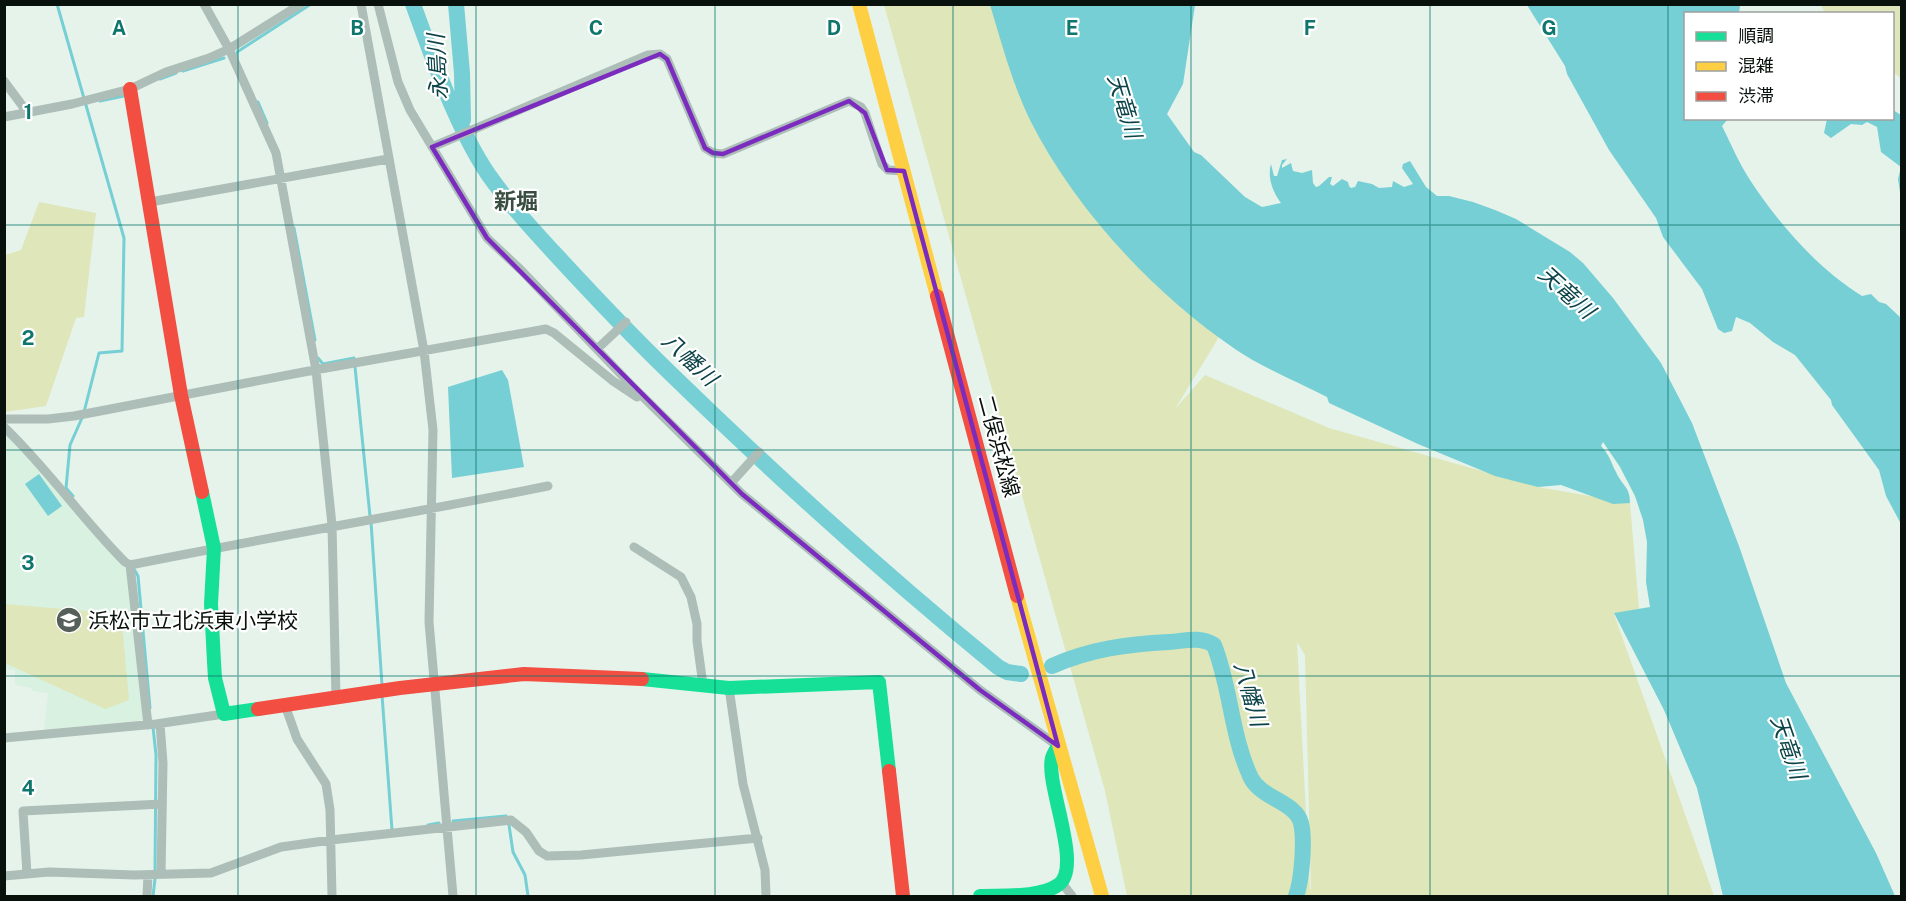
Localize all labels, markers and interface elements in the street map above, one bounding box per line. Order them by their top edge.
legend [1684,12,1894,120]
text: A [112,16,126,40]
text: B [350,16,364,40]
text: C [589,16,603,40]
text: D [827,16,841,40]
text: E [1066,16,1078,40]
text: F [1304,16,1316,40]
text: G [1541,16,1557,40]
text: 順調 [1738,25,1774,46]
water label: 永島川 [422,31,452,101]
text: 混雑 [1738,55,1774,76]
water label: 天竜川 [1103,71,1148,143]
text: 渋滞 [1738,85,1774,106]
text: 1 [24,100,32,124]
district label: 新堀 [494,188,538,214]
water label: 天竜川 [1534,260,1602,325]
text: 2 [22,326,34,350]
water label: 八幡川 [657,327,724,392]
street label: 二俣浜松線 [973,392,1025,500]
text: 3 [21,551,35,575]
school or university icon: 浜松市立北浜東小学校 [54,605,84,635]
place label: 浜松市立北浜東小学校 [88,608,298,633]
water label: 八幡川 [1229,659,1273,731]
water label: 天竜川 [1766,712,1813,784]
text: 4 [21,776,35,800]

